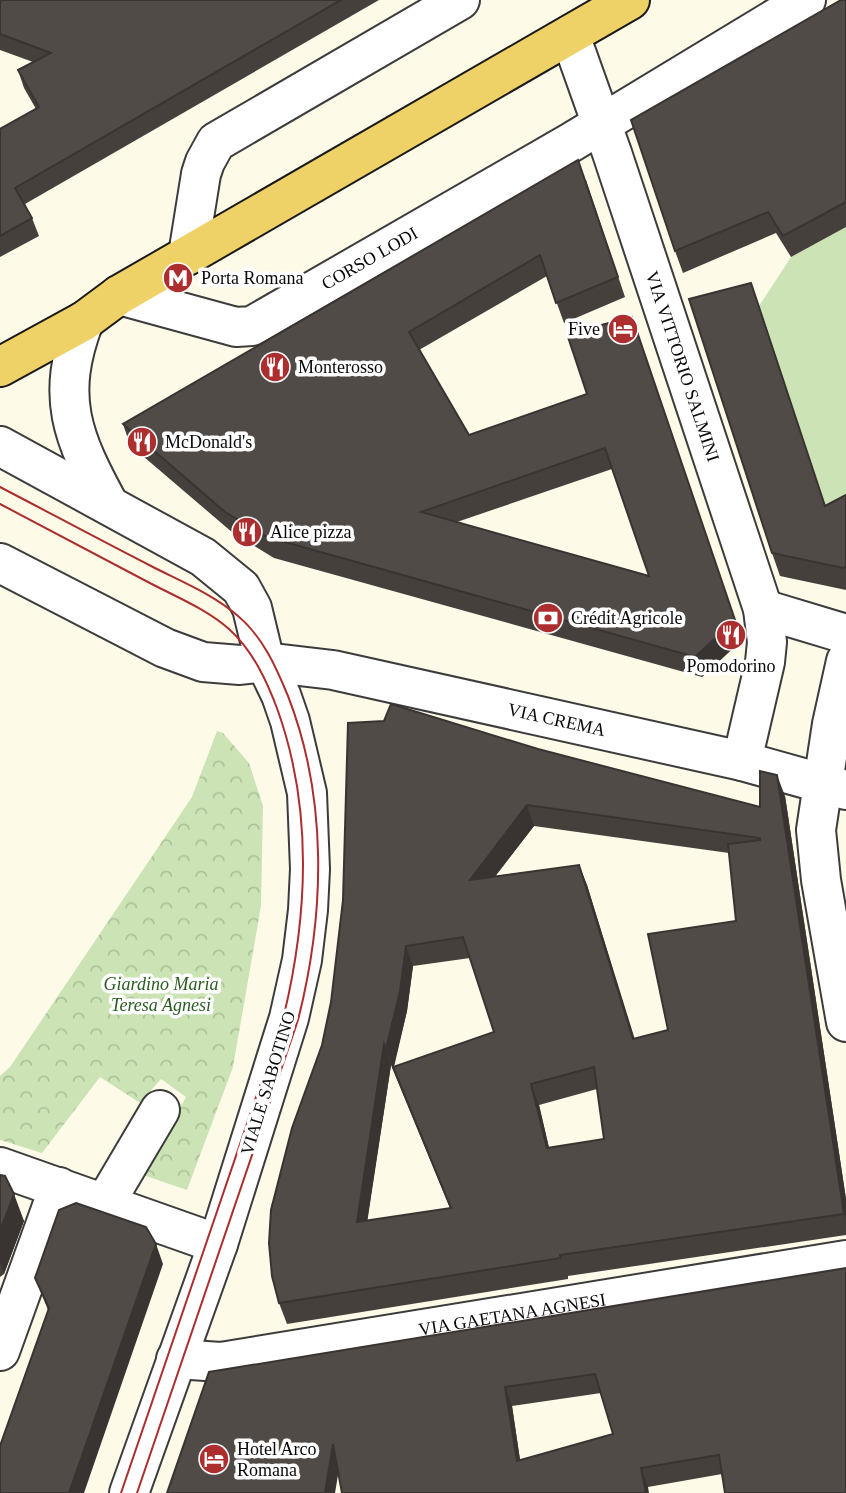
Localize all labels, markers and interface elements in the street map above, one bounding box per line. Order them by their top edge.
street label: CORSO LODI [318,223,421,294]
metro station icon: Porta Romana [161,261,195,295]
place label: Porta Romana [201,268,303,288]
street label: VIA VITTORIO SALMINI [642,269,723,464]
hotel icon: Five [606,312,640,346]
place label: Five [568,319,600,339]
restaurant icon: Monterosso [258,350,292,384]
place label: Monterosso [298,357,383,377]
restaurant icon: McDonald's [125,425,159,459]
place label: McDonald's [165,432,252,452]
restaurant icon: Alice pizza [230,515,264,549]
place label: Alice pizza [270,522,351,542]
bank icon: Crédit Agricole [531,601,565,635]
place label: Crédit Agricole [571,608,682,628]
restaurant icon: Pomodorino [714,618,748,652]
place label: Pomodorino [686,656,776,676]
street label: VIA CREMA [506,699,607,740]
park label: Giardino Maria Teresa Agnesi [104,974,218,1015]
street label: VIALE SABOTINO [237,1009,299,1157]
street label: VIA GAETANA AGNESI [417,1289,607,1340]
place label: Hotel Arco Romana [237,1439,316,1480]
hotel icon: Hotel Arco Romana [197,1442,231,1476]

